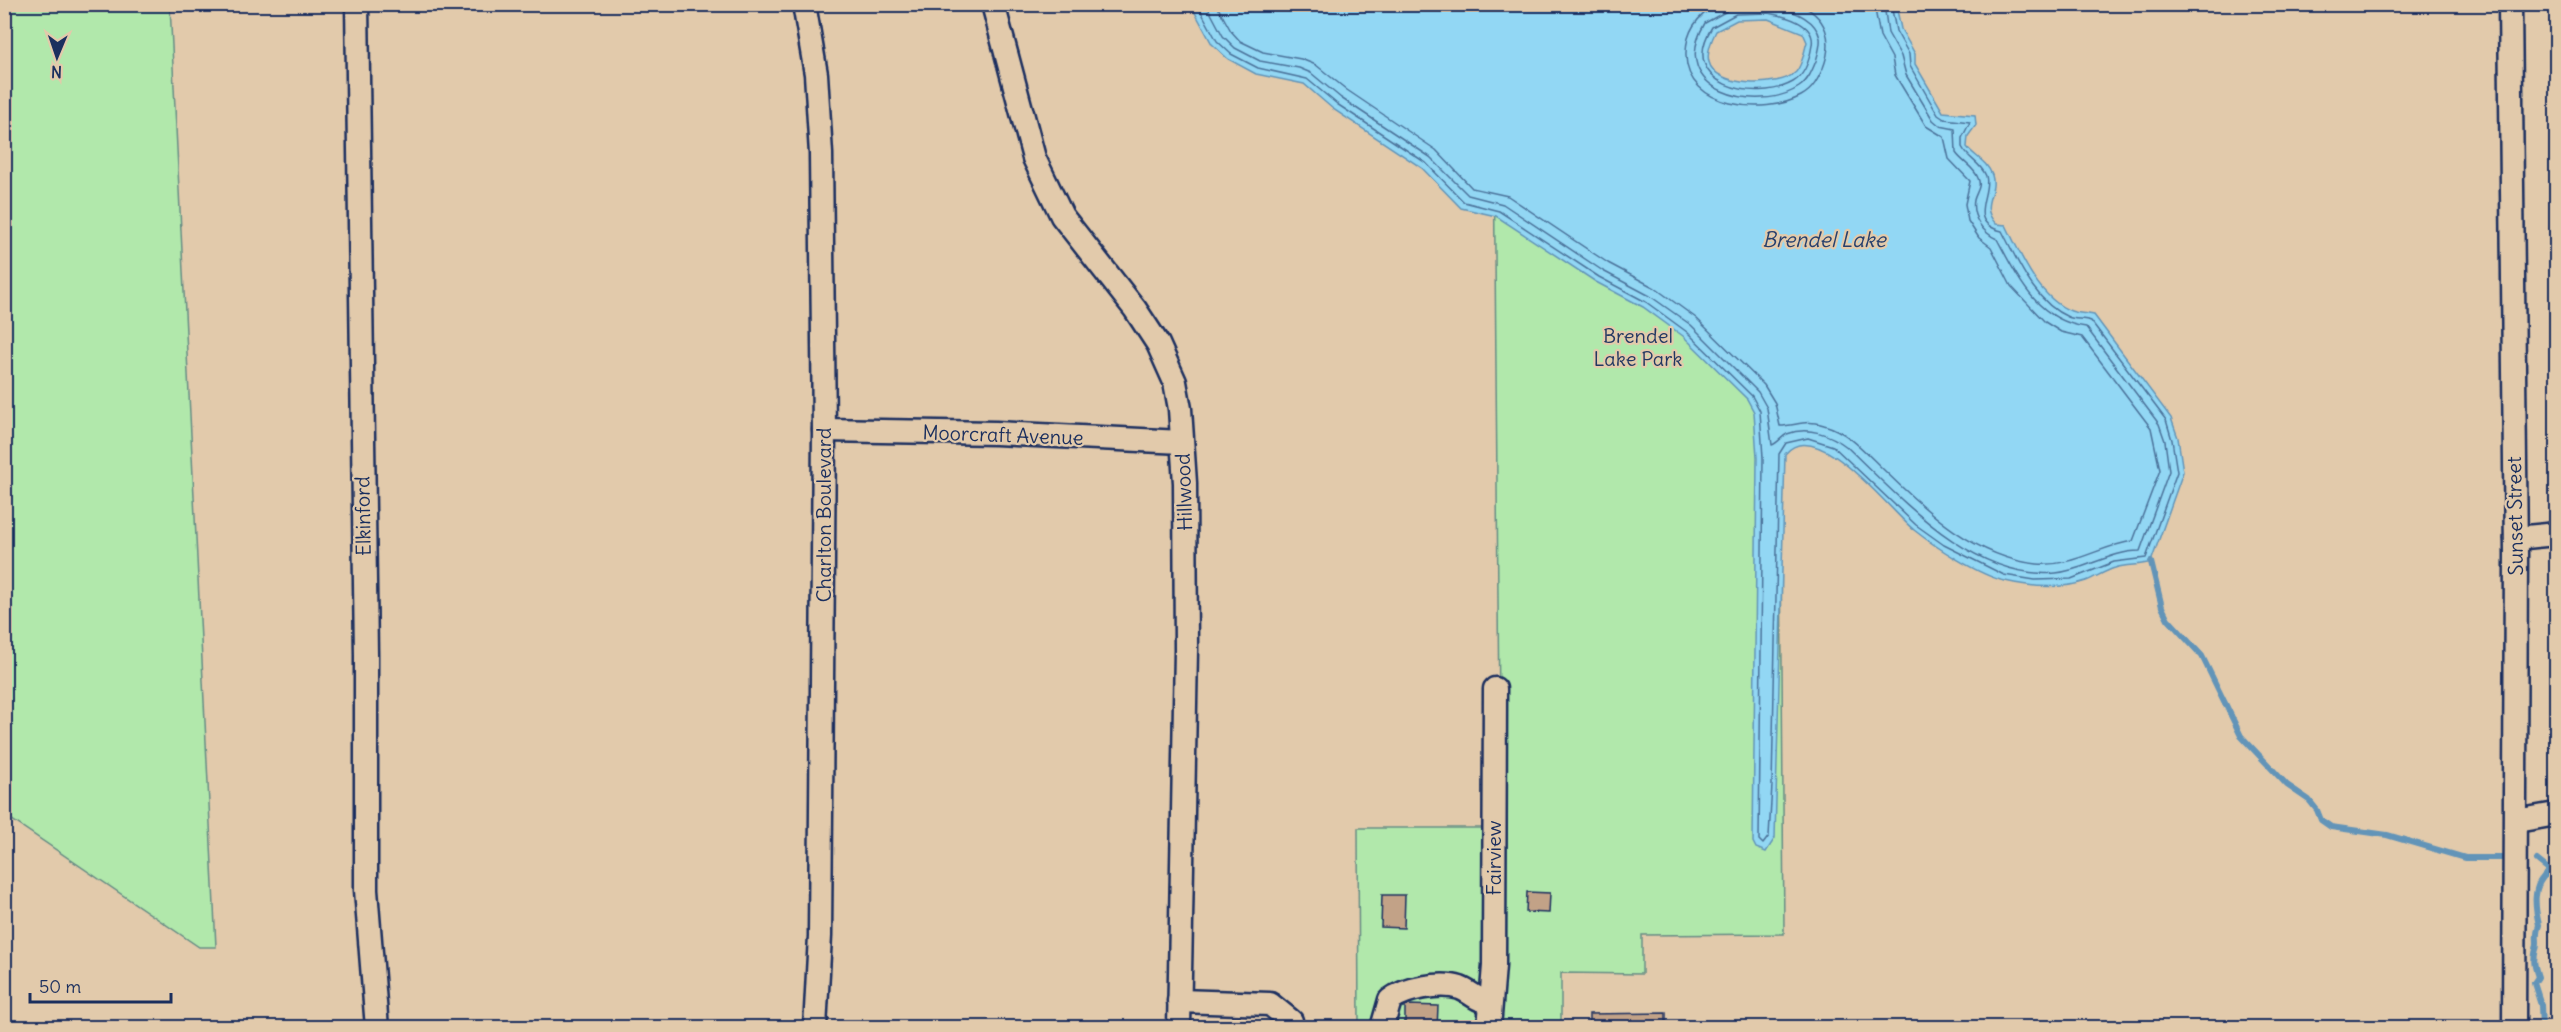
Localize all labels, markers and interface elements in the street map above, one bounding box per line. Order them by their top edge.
north arrow [27,27,87,87]
text: N [51,62,62,82]
water label: Brendel Lake [1762,226,1887,253]
park label: Brendel Lake Park [1593,323,1683,371]
street label: Moorcraft Avenue [922,419,1084,450]
street label: Charlton Boulevard [811,427,836,603]
street label: Hillwood [1170,452,1197,531]
street label: Sunset Street [2501,456,2528,576]
street label: Elkinford [349,476,376,556]
street label: Fairview [1481,820,1506,896]
scale bar [30,966,171,1004]
text: 50 m [39,975,81,998]

